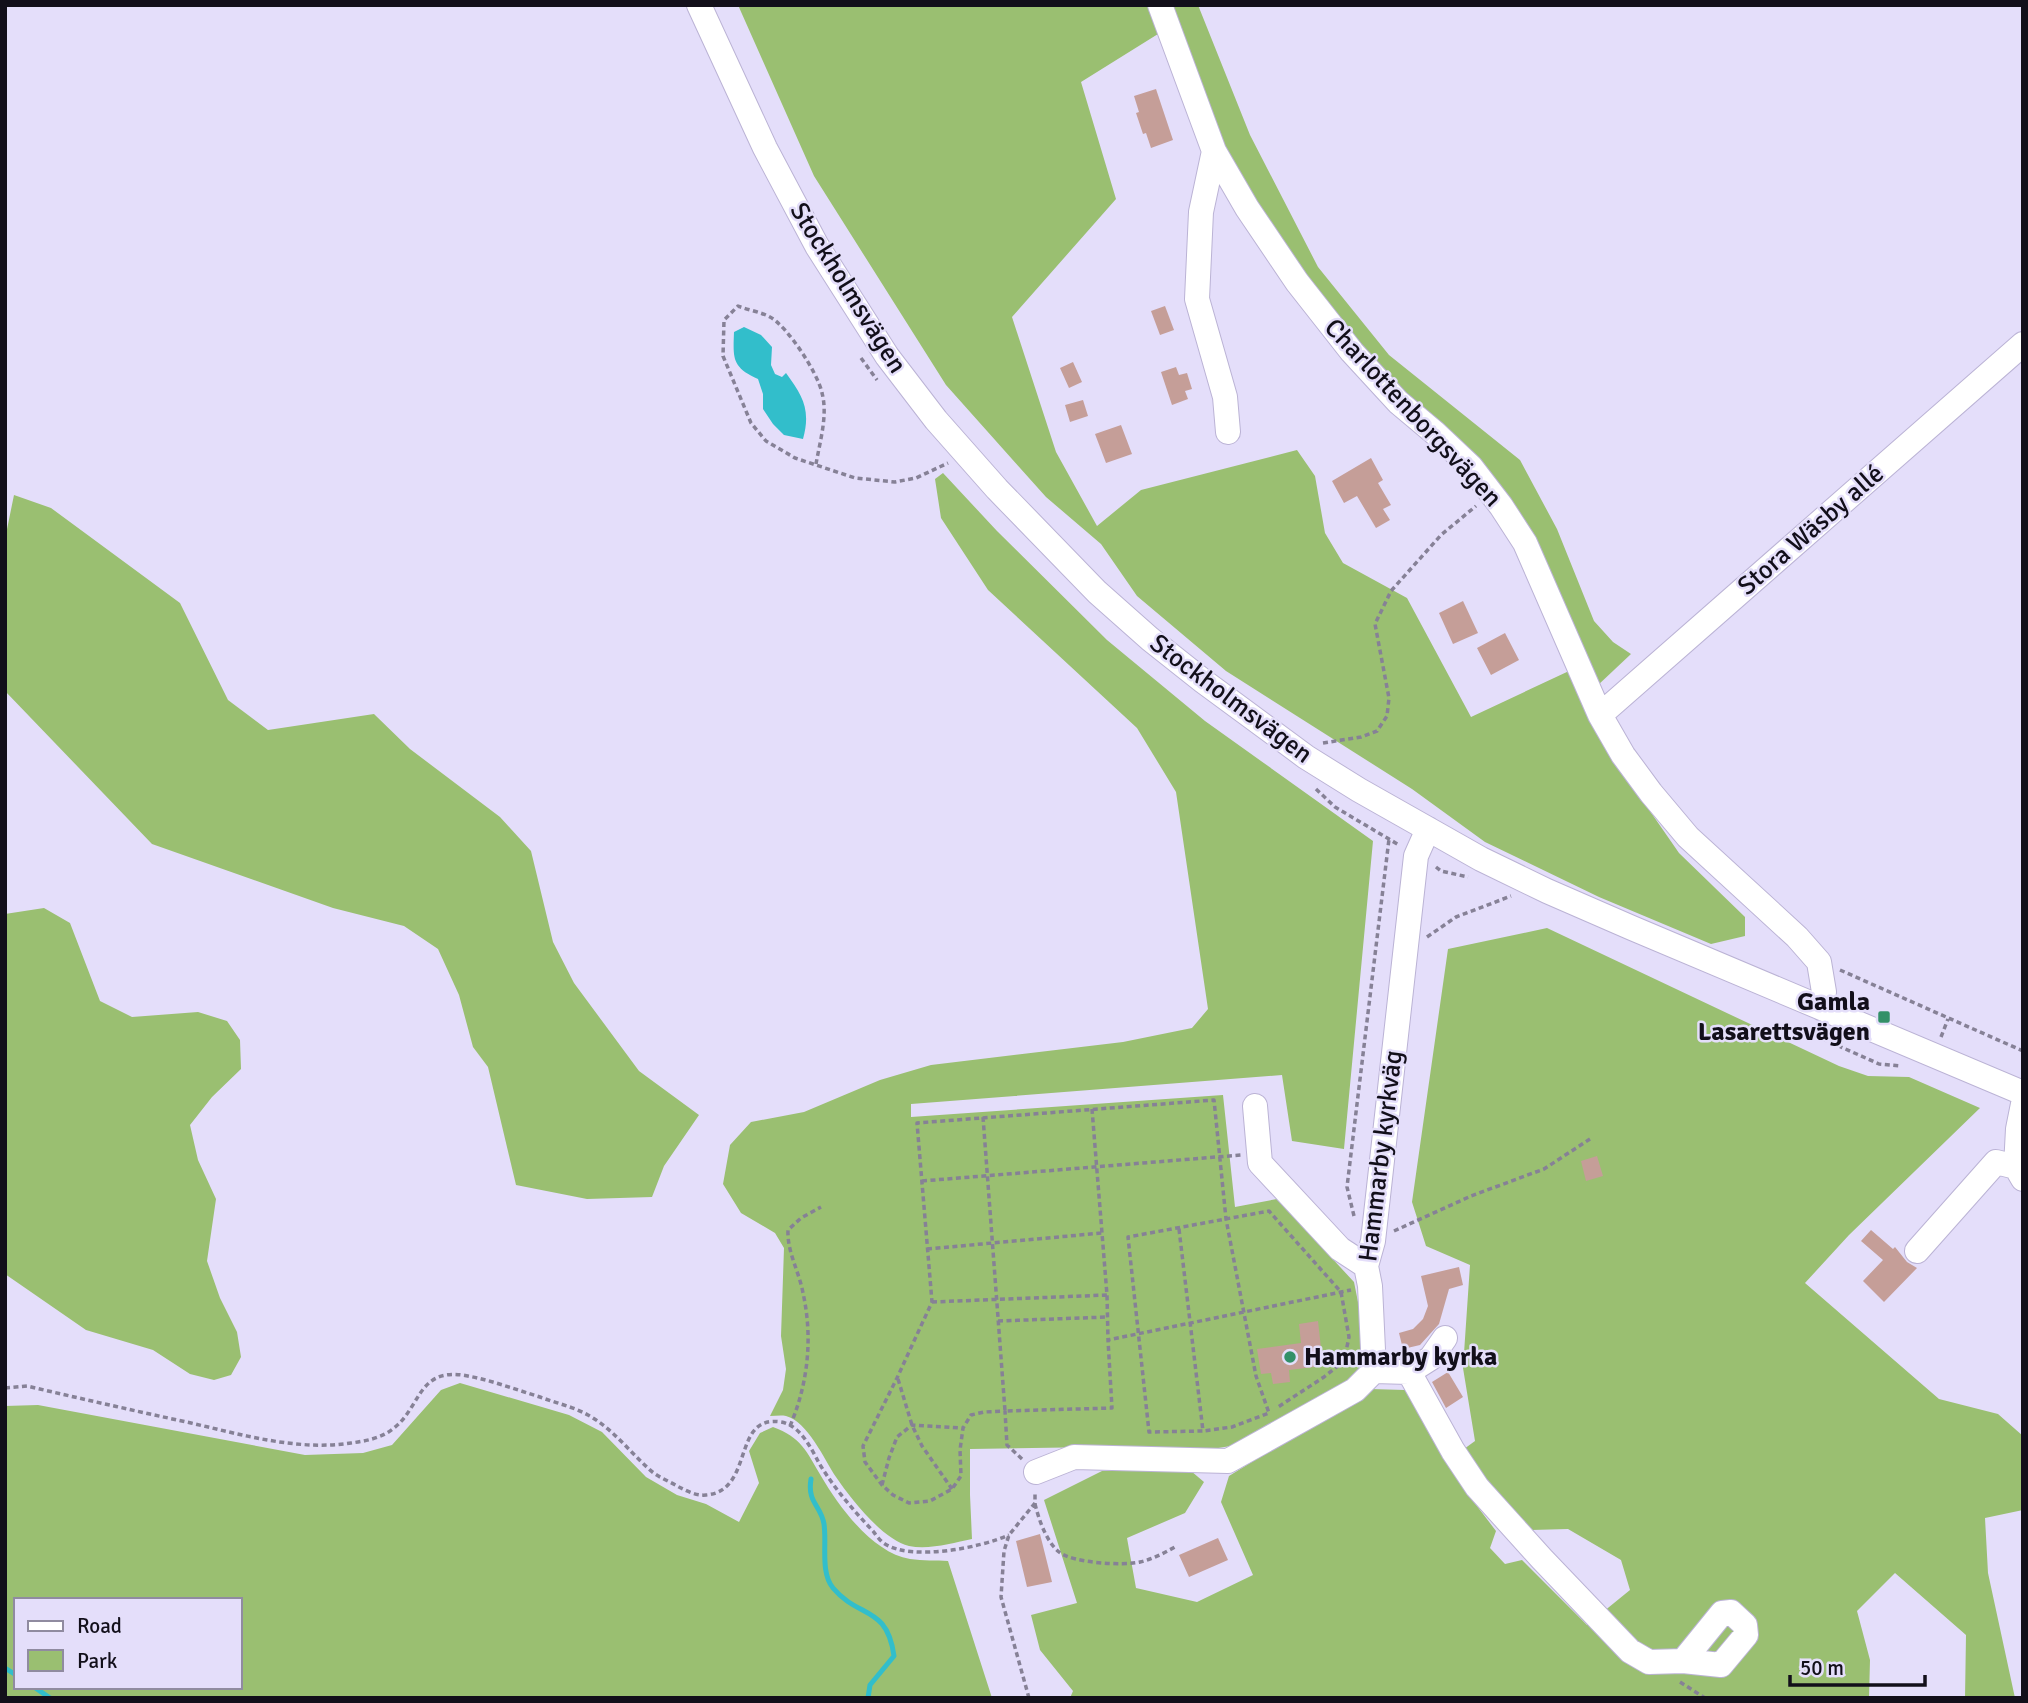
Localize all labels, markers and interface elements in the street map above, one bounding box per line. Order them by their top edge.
street label: Stockholmsvägen [783,197,913,379]
street label: Charlottenborgsvägen [1317,312,1509,514]
street label: Stora Wäsby allé [1731,458,1891,602]
street label: Stockholmsvägen [1143,627,1319,771]
place label: Gamla Lasarettsvägen [1698,986,1870,1048]
marker: Gamla Lasarettsvägen [1876,1009,1892,1025]
street label: Hammarby kyrkväg [1352,1048,1410,1264]
place label: Hammarby kyrka [1304,1341,1497,1373]
marker: Hammarby kyrka [1282,1349,1298,1365]
legend [14,1598,242,1689]
text: Road [77,1613,122,1639]
scale bar [1790,1644,1925,1688]
text: Park [77,1648,118,1674]
text: 50 m [1800,1655,1844,1681]

